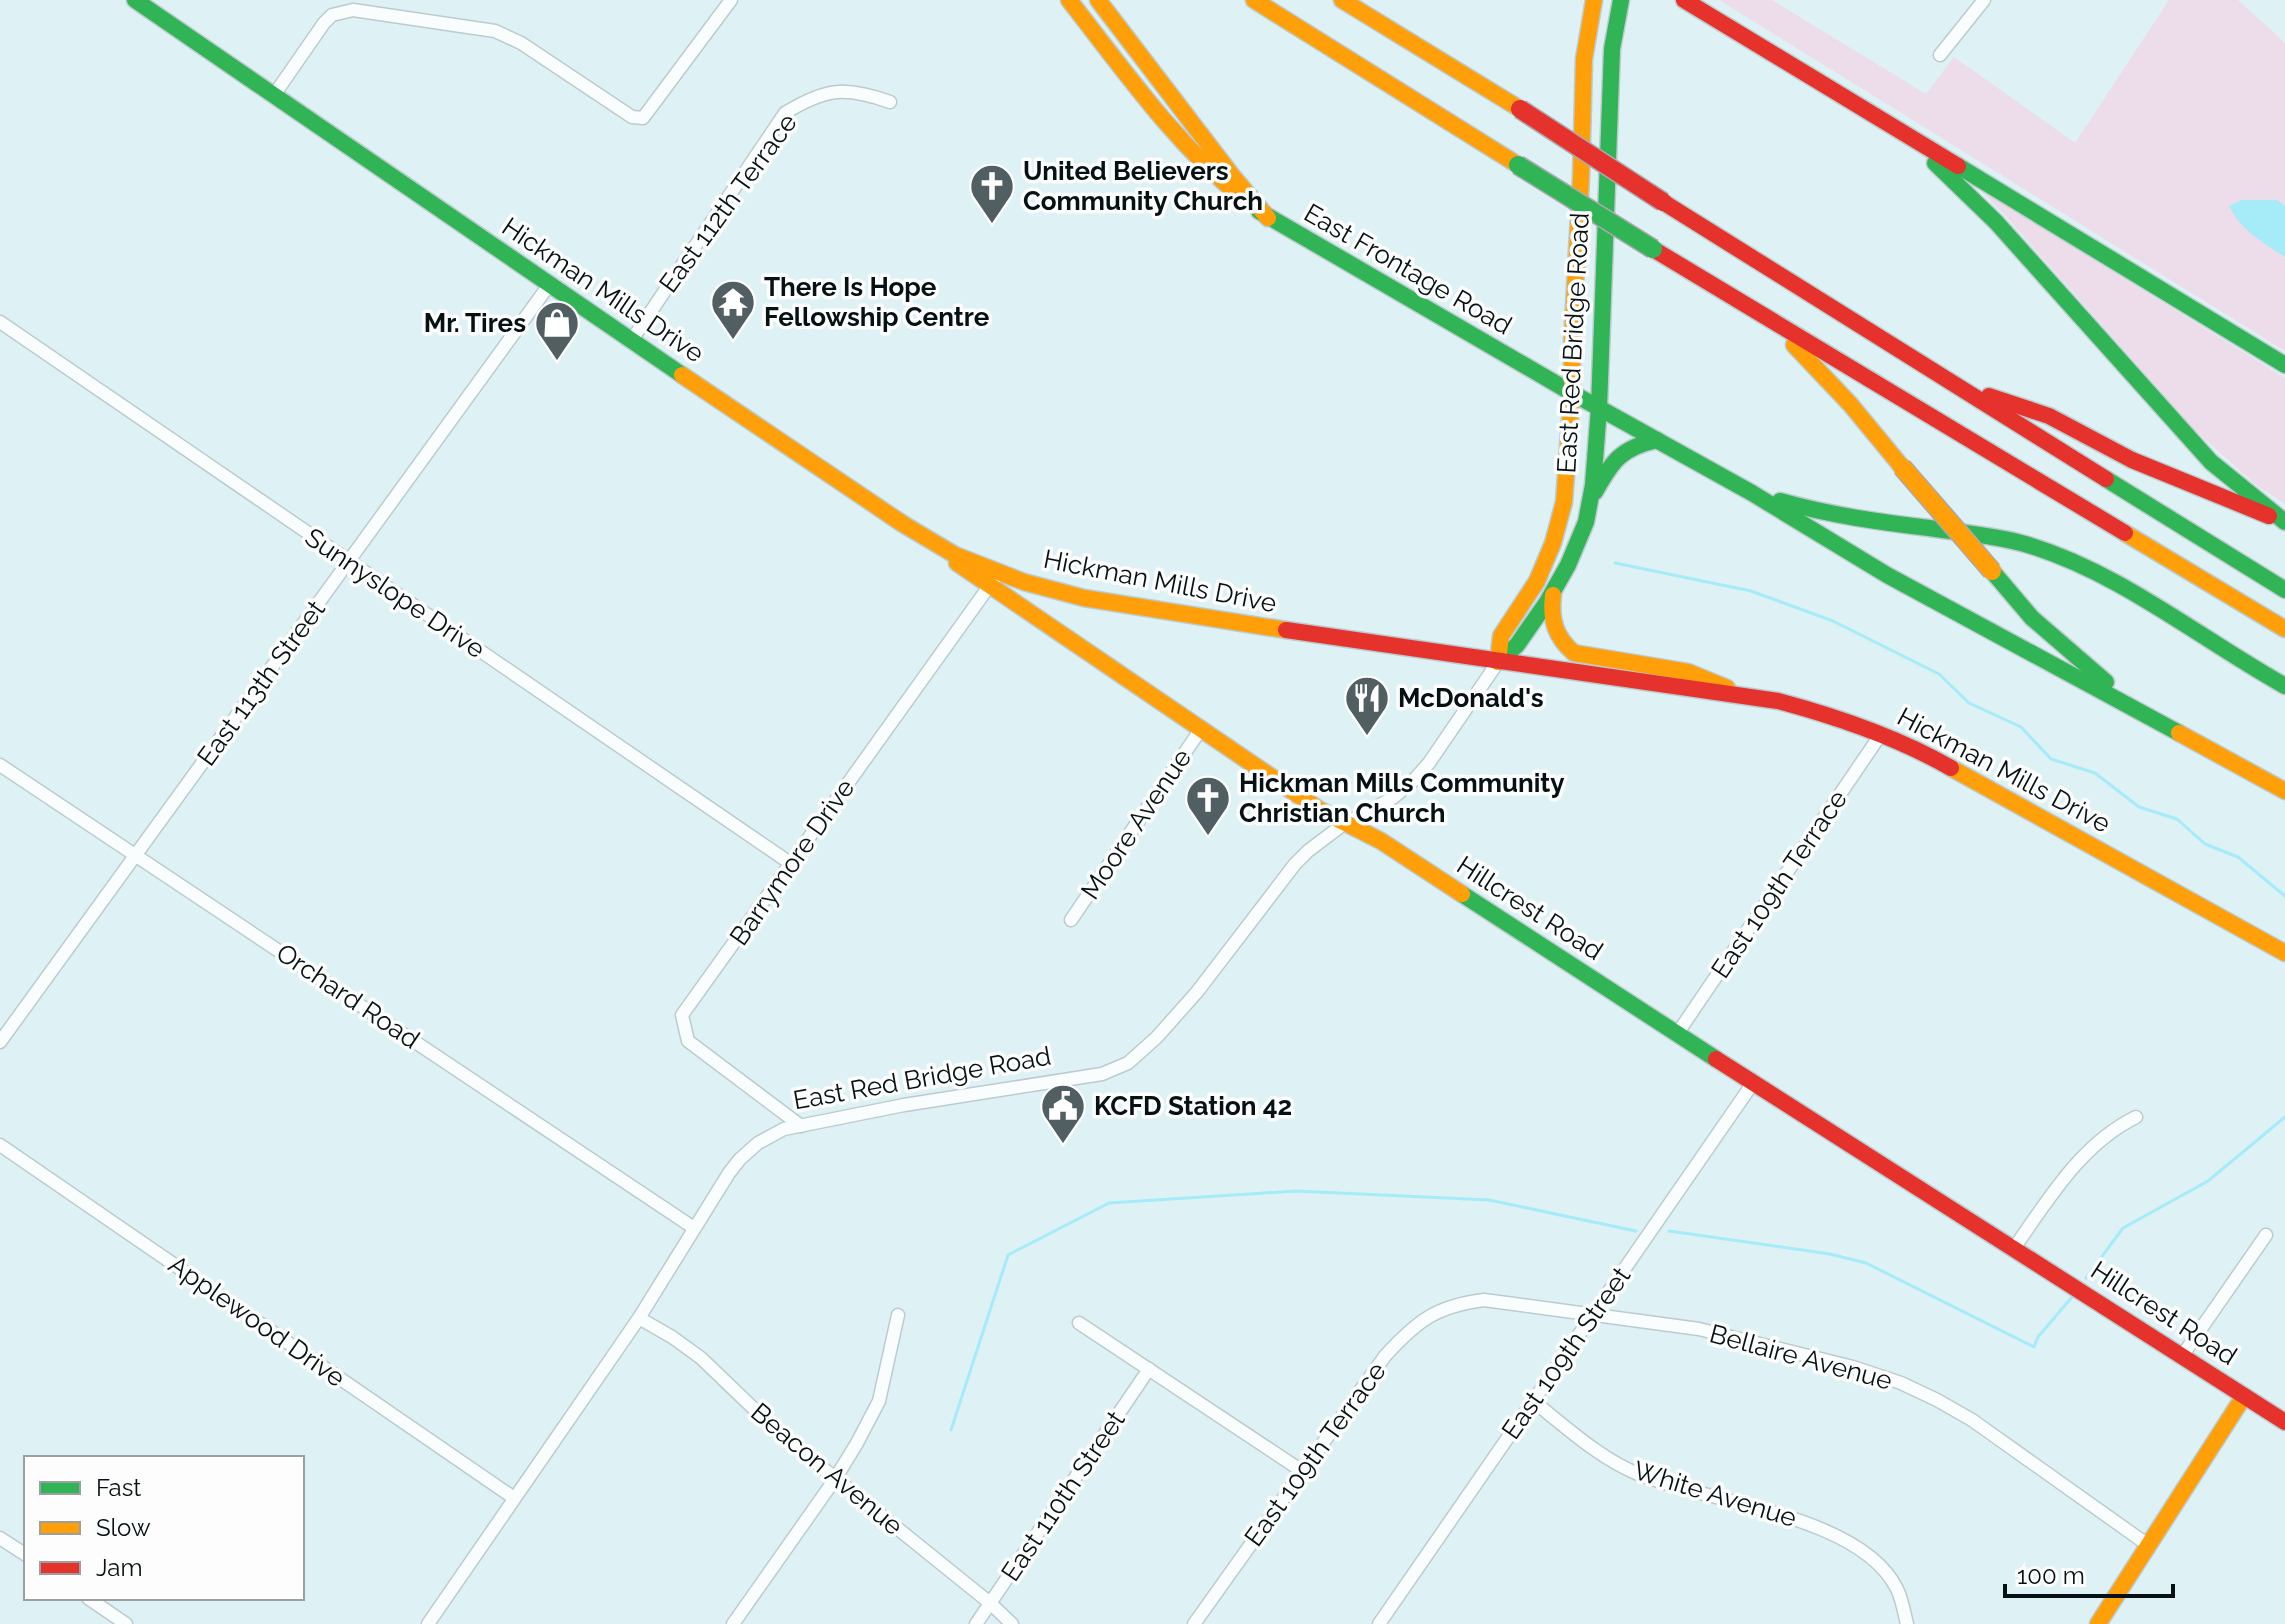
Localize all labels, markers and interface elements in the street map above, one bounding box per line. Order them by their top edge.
street label: East 112th Terrace [653,108,803,298]
place label: United Believers Community Church [1023,156,1263,216]
church icon: United Believers Community Church [968,162,1016,225]
street label: East Frontage Road [1299,197,1517,341]
street label: Hickman Mills Drive [497,211,709,369]
street label: East Red Bridge Road [1551,212,1595,474]
place label: There Is Hope Fellowship Centre [764,272,990,332]
temple icon: There Is Hope Fellowship Centre [709,278,757,341]
shop icon: Mr. Tires [533,299,581,362]
place label: Mr. Tires [424,308,526,338]
street label: Sunnyslope Drive [300,522,490,664]
street label: Hickman Mills Drive [1041,544,1279,618]
street label: East 113th Street [191,594,331,771]
restaurant icon: McDonald's [1343,674,1391,737]
place label: McDonald's [1398,683,1544,713]
street label: Hickman Mills Drive [1893,701,2115,839]
street label: Moore Avenue [1075,743,1197,905]
place label: Hickman Mills Community Christian Church [1239,768,1565,828]
street label: Barrymore Drive [724,773,860,951]
church icon: Hickman Mills Community Christian Church [1184,774,1232,837]
street label: East 109th Terrace [1705,784,1853,984]
street label: Hillcrest Road [1452,850,1608,966]
street label: Orchard Road [271,937,425,1055]
street label: East Red Bridge Road [791,1041,1053,1115]
public building icon: KCFD Station 42 [1039,1082,1087,1145]
place label: KCFD Station 42 [1094,1091,1292,1121]
street label: Applewood Drive [163,1249,351,1393]
street label: Hillcrest Road [2086,1255,2242,1371]
street label: East 109th Street [1496,1261,1637,1445]
street label: Bellaire Avenue [1707,1318,1895,1396]
street label: East 109th Terrace [1238,1356,1392,1552]
street label: Beacon Avenue [745,1397,909,1541]
street label: East 110th Street [995,1405,1131,1587]
street label: White Avenue [1630,1455,1800,1533]
legend [24,1456,304,1600]
text: Fast [96,1473,141,1502]
text: Slow [96,1513,151,1542]
scale bar [2005,1548,2173,1598]
text: Jam [96,1553,142,1582]
text: 100 m [2017,1561,2085,1590]

